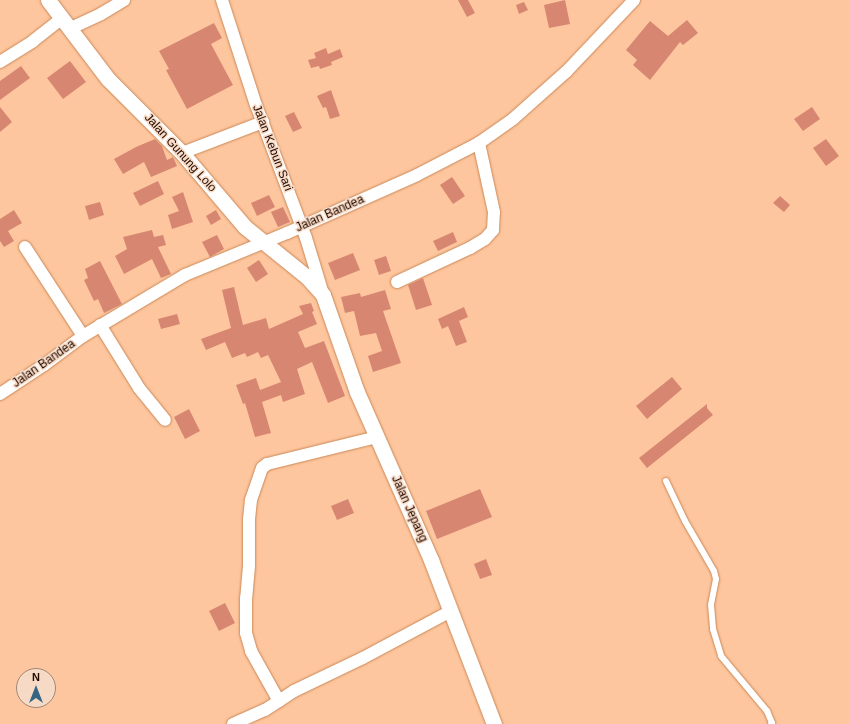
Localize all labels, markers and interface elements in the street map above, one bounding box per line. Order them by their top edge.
street label: Jalan Kebun Sari [249,103,295,193]
street label: Jalan Gunung Lolo [141,111,219,195]
street label: Jalan Bandea [294,192,366,236]
street label: Jalan Bandea [10,337,78,391]
street label: Jalan Jepang [388,473,430,545]
north arrow [16,668,56,708]
text: N [32,671,40,683]

